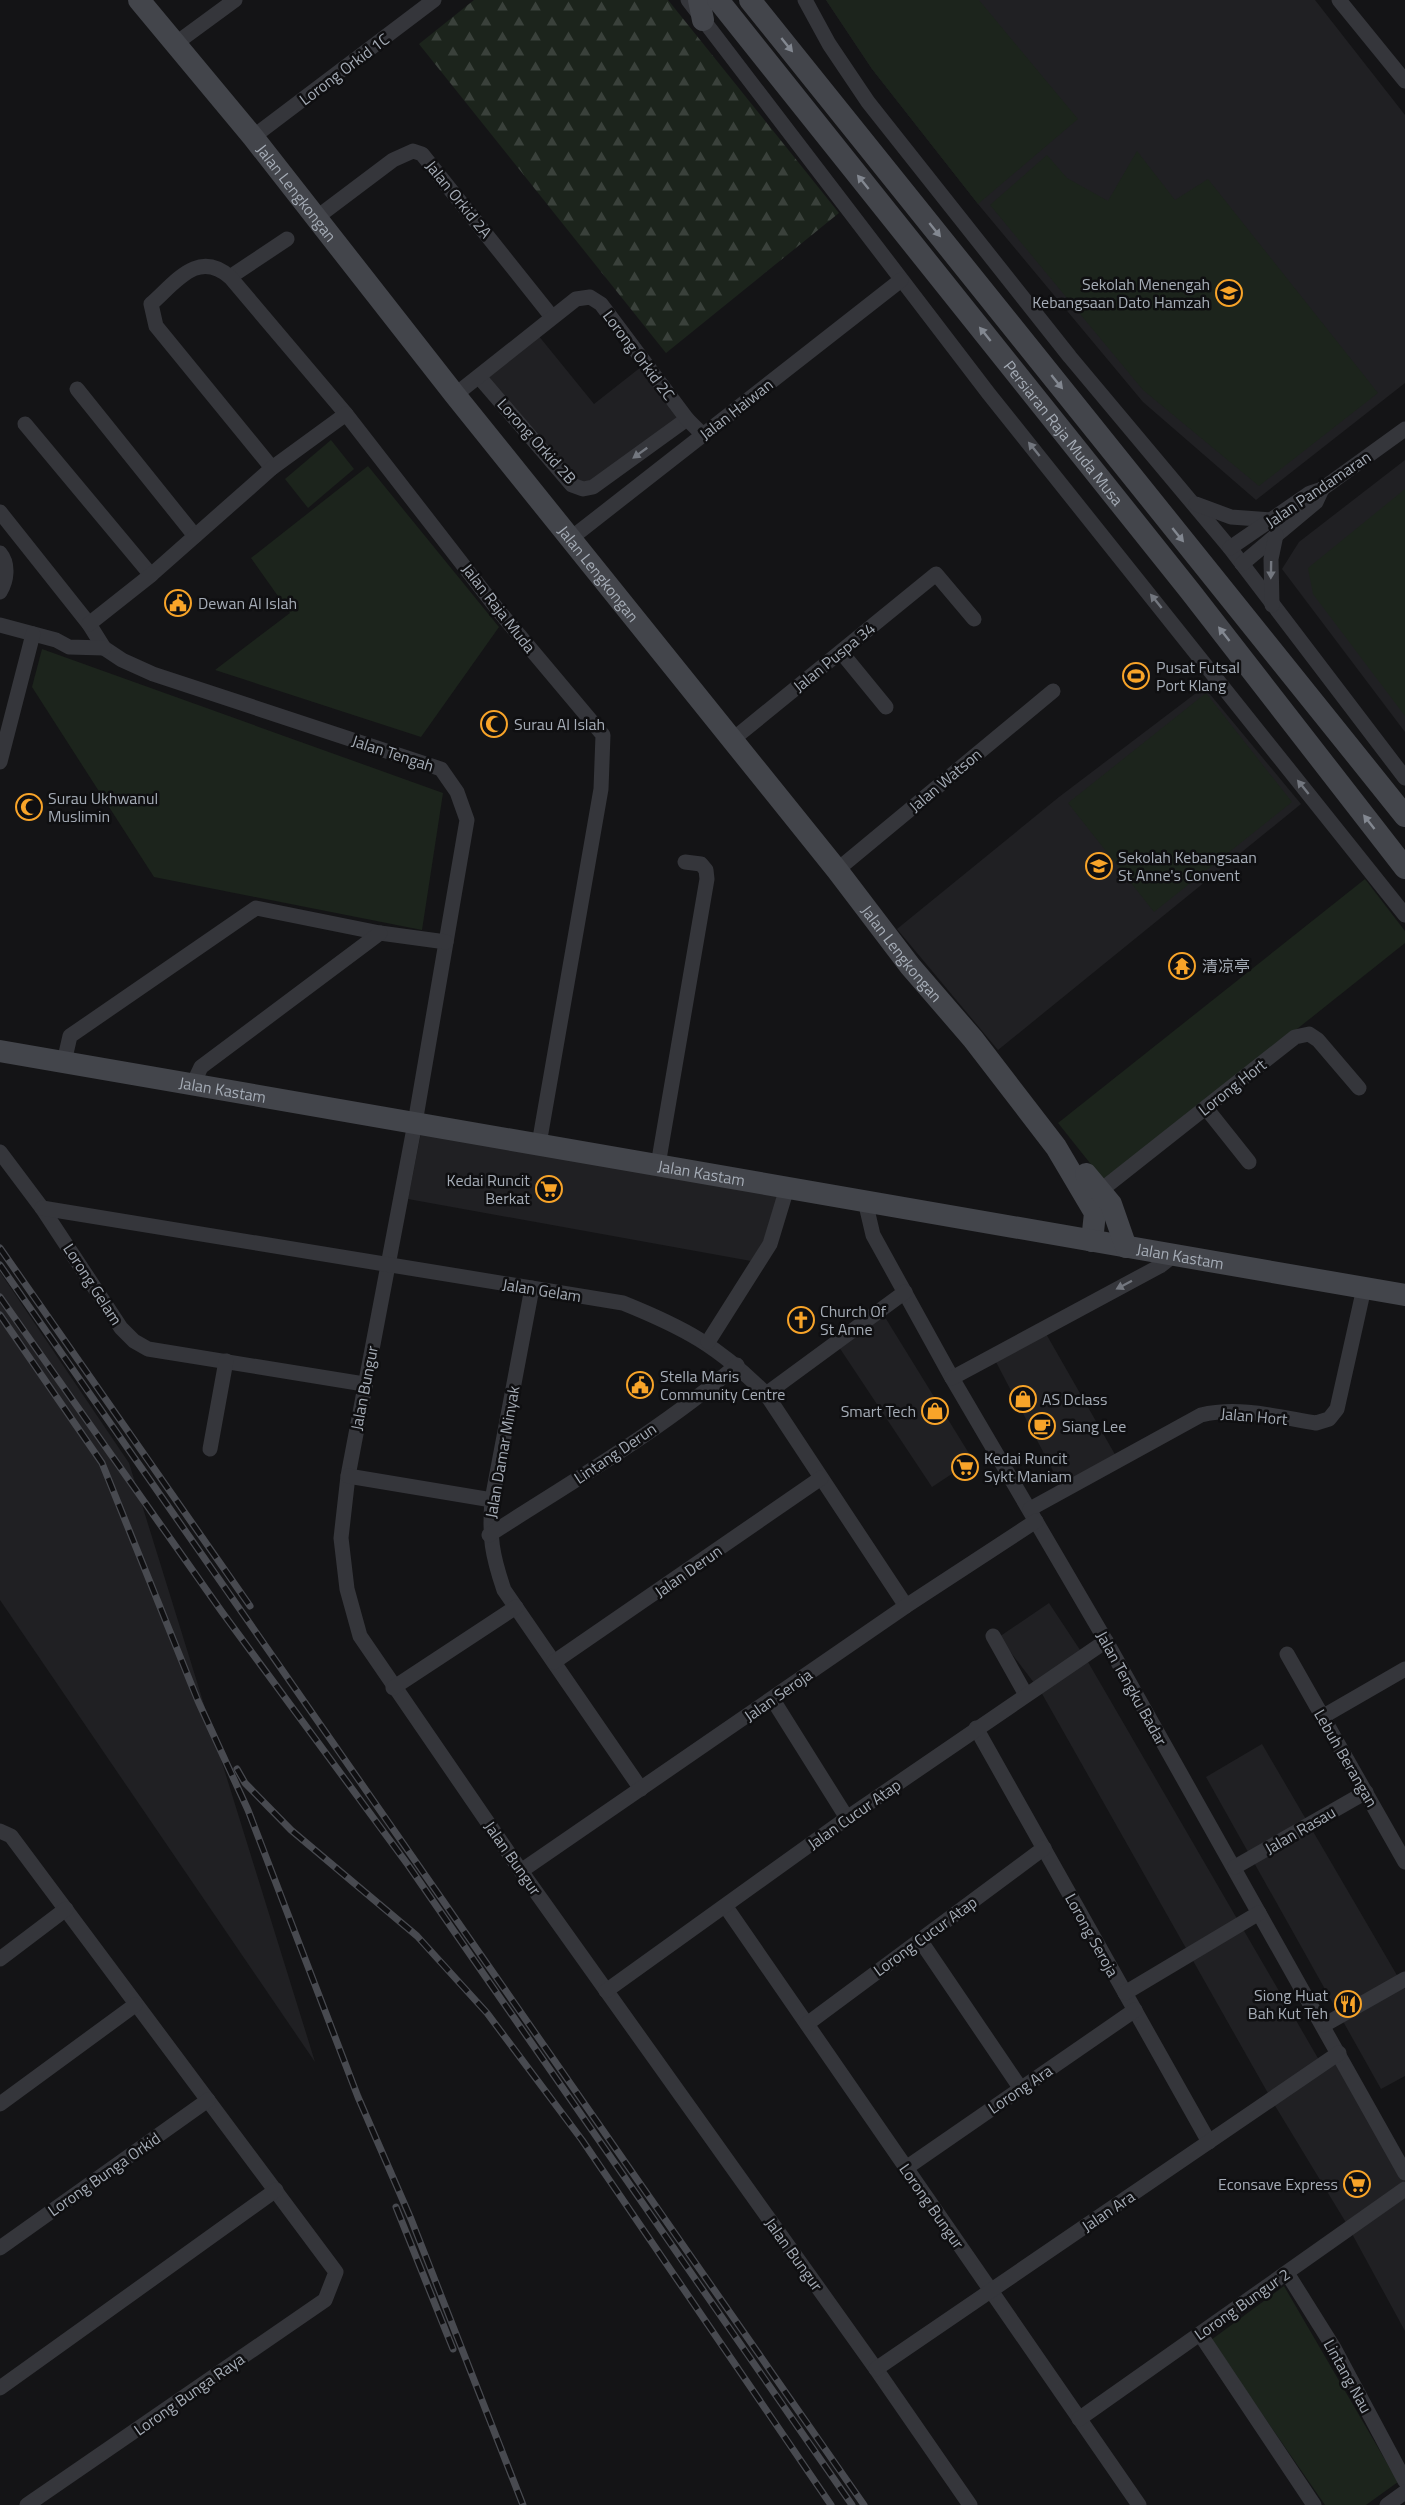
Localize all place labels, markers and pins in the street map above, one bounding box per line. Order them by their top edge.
place label: Sekolah Menengah Kebangsaan Dato Hamzah [1032,272,1210,314]
school or university icon: Sekolah Menengah Kebangsaan Dato Hamzah [1214,278,1244,308]
public building icon: Dewan Al Islah [163,588,193,618]
place label: Dewan Al Islah [198,591,297,615]
place label: Pusat Futsal Port Klang [1156,655,1240,697]
sports icon: Pusat Futsal Port Klang [1121,661,1151,691]
mosque icon: Surau Al Islah [479,709,509,739]
place label: Surau Al Islah [514,712,605,736]
place label: Surau Ukhwanul Muslimin [48,786,158,828]
mosque icon: Surau Ukhwanul Muslimin [14,792,44,822]
place label: Sekolah Kebangsaan St Anne's Convent [1118,845,1257,887]
school or university icon: Sekolah Kebangsaan St Anne's Convent [1084,851,1114,881]
temple icon: 清凉亭 [1167,951,1197,981]
place label: 清凉亭 [1202,954,1250,978]
place label: Kedai Runcit Berkat [447,1168,530,1210]
supermarket icon: Kedai Runcit Berkat [534,1174,564,1204]
place label: Church Of St Anne [820,1299,887,1341]
church icon: Church Of St Anne [786,1305,816,1335]
place label: Stella Maris Community Centre [660,1364,785,1406]
public building icon: Stella Maris Community Centre [625,1370,655,1400]
shop icon: AS Dclass [1008,1384,1038,1414]
place label: AS Dclass [1042,1387,1108,1411]
shop icon: Smart Tech [920,1396,950,1426]
place label: Smart Tech [841,1399,916,1423]
cafe icon: Siang Lee [1027,1411,1057,1441]
place label: Siang Lee [1062,1414,1126,1438]
place label: Kedai Runcit Sykt Maniam [984,1446,1072,1488]
supermarket icon: Kedai Runcit Sykt Maniam [950,1452,980,1482]
place label: Siong Huat Bah Kut Teh [1248,1983,1328,2025]
restaurant icon: Siong Huat Bah Kut Teh [1333,1989,1363,2019]
supermarket icon: Econsave Express [1342,2169,1372,2199]
place label: Econsave Express [1218,2172,1338,2196]

